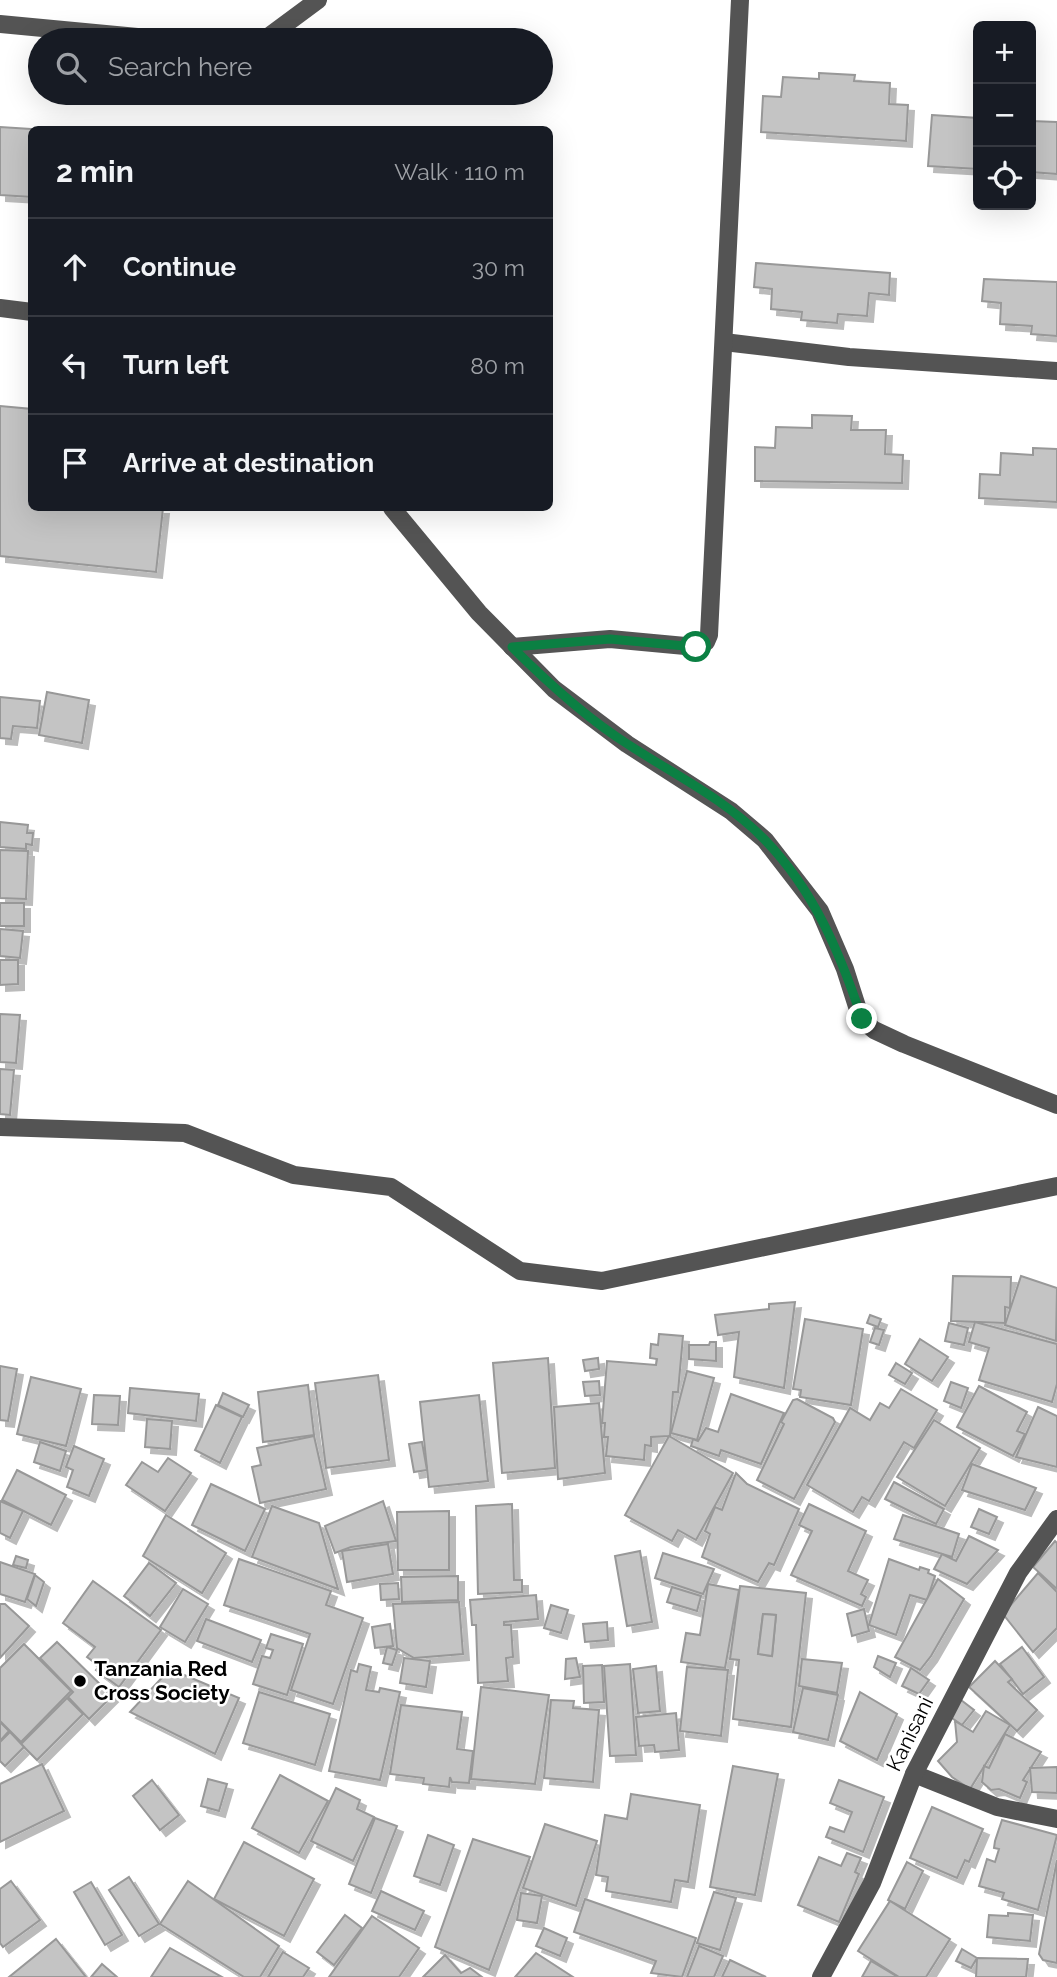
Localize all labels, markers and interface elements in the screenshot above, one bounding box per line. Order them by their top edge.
map controls [973,21,1036,210]
button: + [973,21,1036,84]
search box [28,28,553,105]
icon: search [52,48,90,86]
text: Search here [108,52,252,82]
button: − [973,84,1036,147]
button: locate [973,147,1036,210]
text: 2 min [56,154,134,189]
text: Walk · 110 m [394,158,525,185]
icon: ahead [56,248,94,286]
text: Continue [123,252,236,282]
text: 30 m [472,254,525,281]
icon: left [56,346,94,384]
text: Turn left [123,350,229,380]
text: 80 m [470,352,525,379]
icon: arrive [56,444,94,482]
text: Arrive at destination [123,448,374,478]
route start [680,631,711,662]
route end [846,1003,877,1034]
place label: Tanzania Red Cross Society [94,1656,230,1705]
marker: Tanzania Red Cross Society [72,1673,88,1689]
street label: Kanisani [881,1692,938,1775]

